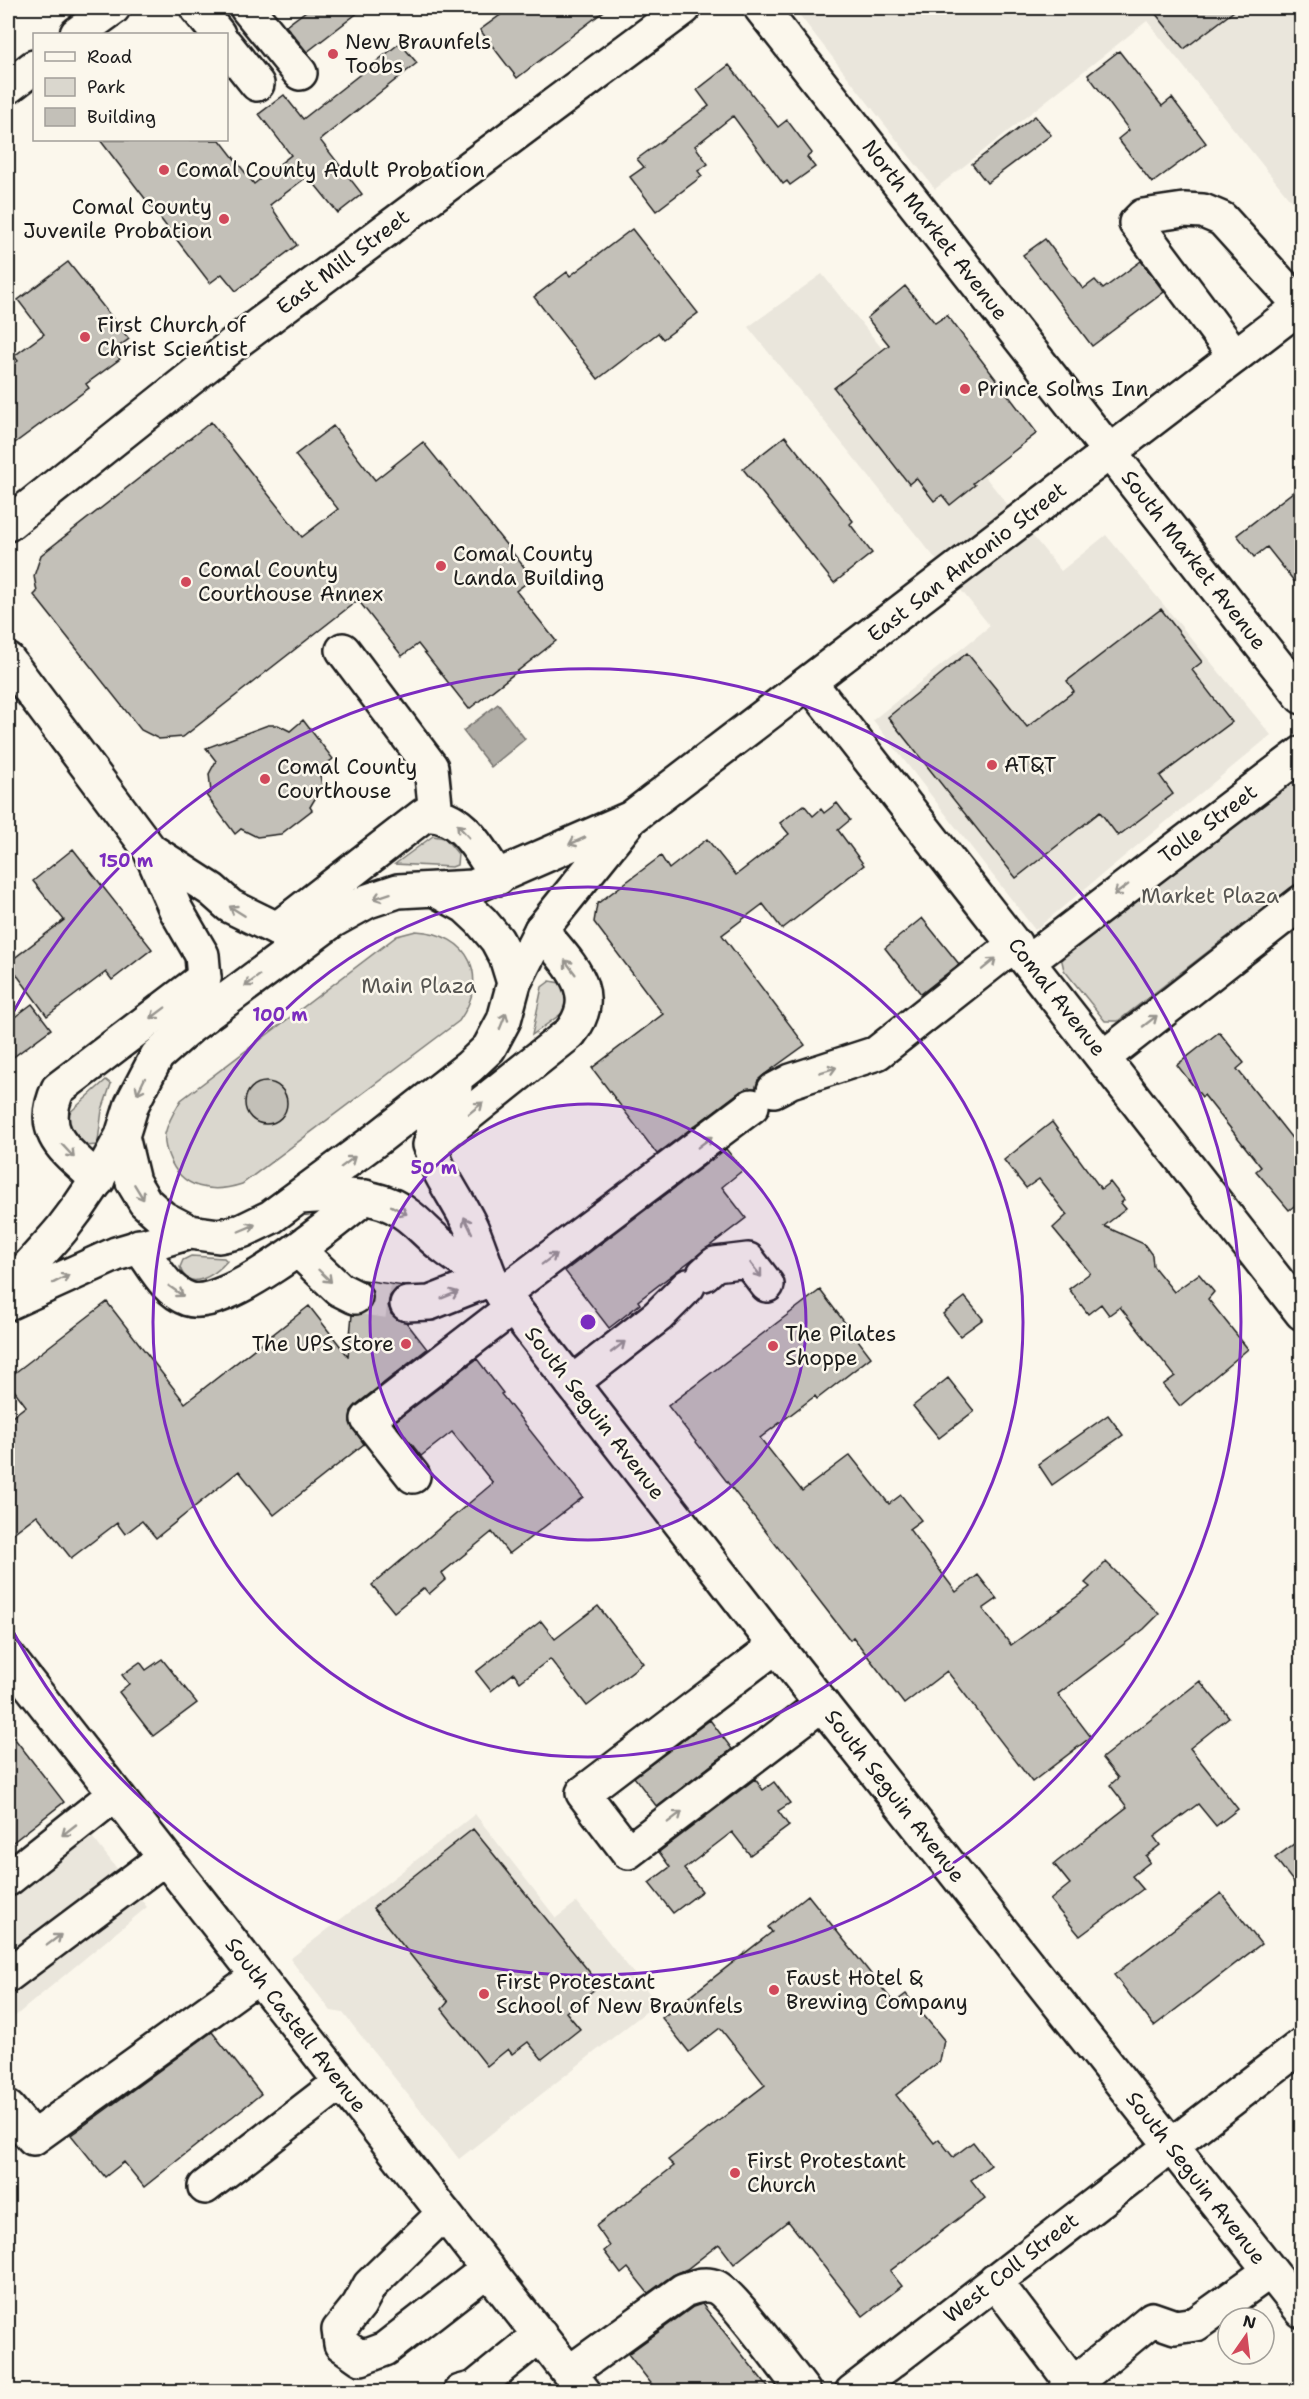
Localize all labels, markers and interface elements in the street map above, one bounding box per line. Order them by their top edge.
place label: New Braunfels Toobs [345,28,491,80]
legend [33,33,228,141]
text: Road [87,45,132,69]
marker: New Braunfels Toobs [326,47,340,61]
text: Park [87,75,126,99]
text: Building [87,105,156,129]
street label: North Market Avenue [856,134,1014,326]
place label: Comal County Adult Probation [176,156,485,184]
marker: Comal County Adult Probation [157,163,171,177]
place label: Comal County Juvenile Probation [23,193,212,245]
street label: East Mill Street [271,203,415,321]
marker: Comal County Juvenile Probation [217,212,231,226]
place label: First Church of Christ Scientist [97,311,248,363]
marker: First Church of Christ Scientist [78,330,92,344]
place label: Prince Solms Inn [977,375,1149,403]
marker: Prince Solms Inn [958,382,972,396]
street label: South Market Avenue [1115,464,1273,656]
street label: East San Antonio Street [862,475,1072,649]
place label: Comal County Landa Building [453,540,604,592]
place label: Comal County Courthouse Annex [198,556,383,608]
marker: Comal County Landa Building [434,559,448,573]
marker: Comal County Courthouse Annex [179,575,193,589]
place label: AT&T [1004,751,1057,779]
place label: Comal County Courthouse [277,753,417,805]
marker: AT&T [985,758,999,772]
marker: Comal County Courthouse [258,772,272,786]
street label: Tolle Street [1153,778,1263,870]
one-way arrow [456,824,470,839]
one-way arrow [569,836,587,848]
text: 150 m [99,849,154,873]
park label: Market Plaza [1141,882,1279,910]
one-way arrow [1114,884,1130,897]
one-way arrow [373,892,392,903]
one-way arrow [229,904,246,917]
street label: Comal Avenue [1002,932,1112,1062]
one-way arrow [981,958,997,971]
one-way arrow [563,959,576,975]
park label: Main Plaza [361,972,477,1000]
one-way arrow [244,974,260,987]
text: 100 m [252,1003,308,1027]
one-way arrow [150,1007,166,1020]
one-way arrow [498,1012,509,1030]
one-way arrow [1142,1015,1158,1028]
one-way arrow [818,1064,837,1075]
one-way arrow [134,1077,146,1095]
one-way arrow [468,1102,484,1115]
one-way arrow [696,1136,712,1148]
one-way arrow [61,1144,75,1159]
one-way arrow [340,1155,356,1168]
text: 50 m [411,1156,458,1180]
one-way arrow [133,1183,145,1200]
one-way arrow [390,1205,408,1216]
one-way arrow [462,1216,474,1234]
one-way arrow [238,1222,256,1233]
one-way arrow [540,1253,556,1265]
one-way arrow [749,1262,762,1278]
one-way arrow [317,1269,332,1283]
one-way arrow [51,1273,69,1284]
one-way arrow [167,1284,184,1297]
one-way arrow [440,1289,458,1300]
centre of rings [578,1312,598,1332]
place label: The Pilates Shoppe [785,1320,896,1372]
street label: South Seguin Avenue [519,1321,671,1505]
place label: The UPS Store [252,1330,394,1358]
marker: The UPS Store [399,1337,413,1351]
marker: The Pilates Shoppe [766,1339,780,1353]
one-way arrow [610,1340,626,1353]
street label: South Seguin Avenue [819,1704,971,1888]
one-way arrow [667,1810,683,1823]
one-way arrow [61,1824,77,1837]
street label: South Castell Avenue [219,1932,373,2118]
one-way arrow [46,1933,62,1946]
place label: Faust Hotel & Brewing Company [786,1964,968,2016]
place label: First Protestant School of New Braunfels [496,1968,743,2020]
marker: Faust Hotel & Brewing Company [767,1983,781,1997]
marker: First Protestant School of New Braunfels [477,1987,491,2001]
street label: South Seguin Avenue [1120,2086,1272,2270]
place label: First Protestant Church [747,2147,907,2199]
marker: First Protestant Church [728,2166,742,2180]
street label: West Coll Street [938,2207,1084,2329]
north arrow [1216,2306,1276,2366]
text: N [1241,2310,1258,2334]

